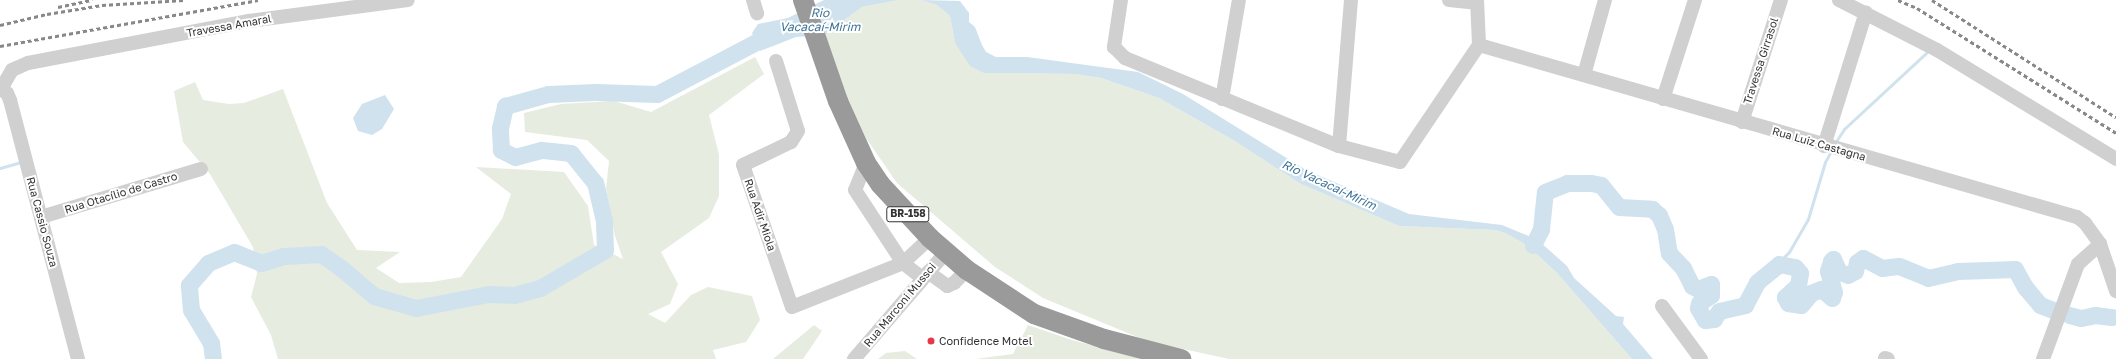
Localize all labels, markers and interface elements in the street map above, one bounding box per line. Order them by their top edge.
water label: Rio Vacacaí-Mirim [780,6,860,34]
street label: Travessa Amaral [185,12,273,40]
street label: Travessa Girrasol [1741,16,1781,106]
street label: Rua Luiz Castagna [1771,124,1867,164]
water label: Rio Vacacaí-Mirim [1280,157,1378,213]
street label: Rua Otacílio de Castro [63,170,179,216]
street label: Rua Cassio Souza [24,176,60,268]
street label: Rua Adir Miola [741,177,779,253]
road number: BR-158 [886,206,930,222]
street label: Rua Marconi Mussoi [861,260,939,350]
place label: Confidence Motel [939,334,1032,348]
marker: Confidence Motel [926,336,936,346]

